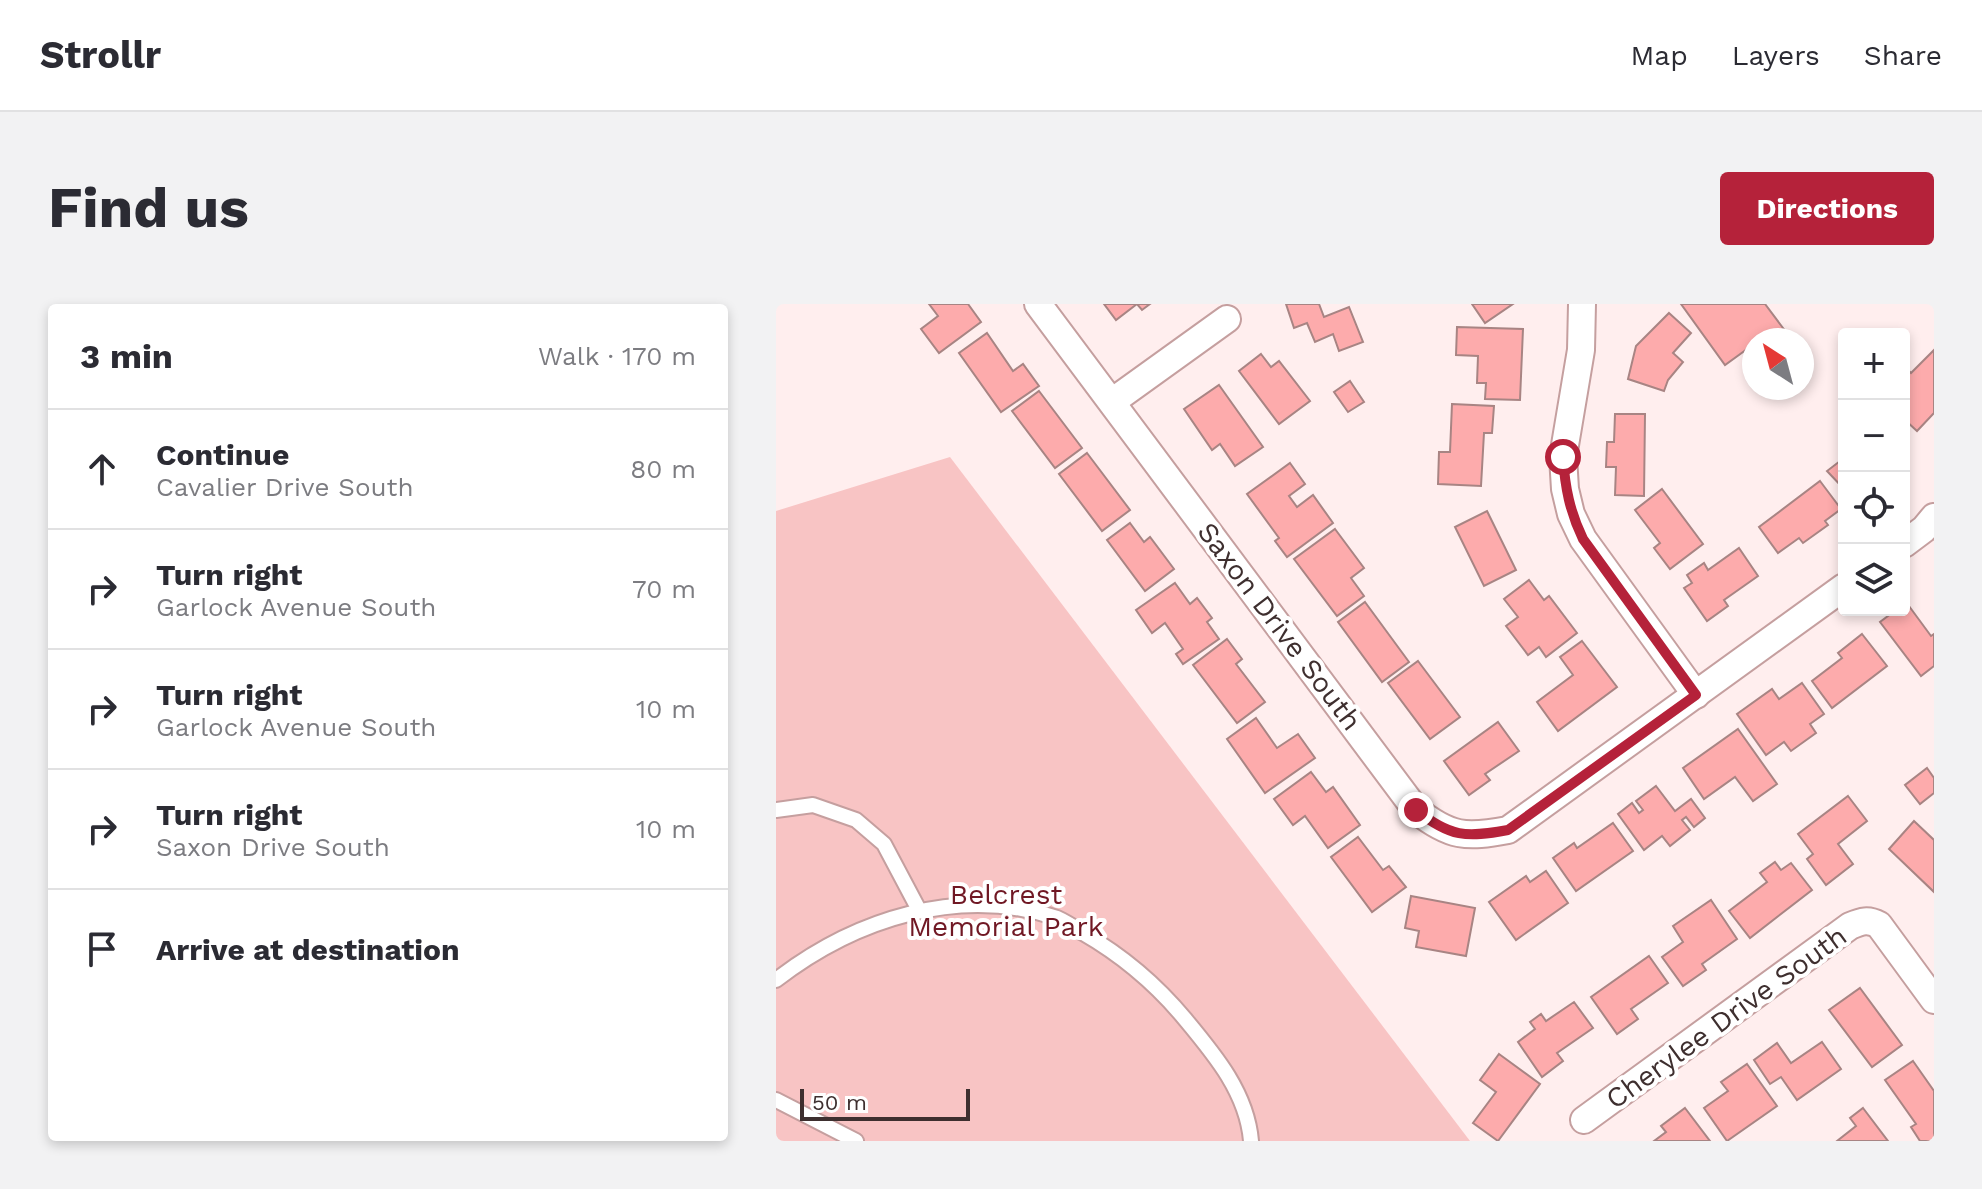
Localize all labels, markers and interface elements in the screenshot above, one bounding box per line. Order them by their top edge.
text: Strollr [40,33,161,77]
text: Map [1631,39,1688,72]
text: Layers [1732,39,1820,72]
text: Share [1864,39,1942,72]
button: Directions [1720,172,1934,245]
text: Find us [48,175,249,241]
north arrow [1742,328,1814,400]
map controls [1838,328,1910,616]
button: + [1838,328,1910,400]
text: 3 min [80,336,173,376]
text: Walk · 170 m [538,341,696,371]
button: − [1838,400,1910,472]
text: Continue [156,437,289,472]
route start [1545,439,1581,475]
icon: ahead [80,447,124,491]
text: 80 m [630,454,696,484]
text: Cavalier Drive South [156,472,414,502]
button: locate [1838,472,1910,544]
street label: Saxon Drive South [1191,516,1369,737]
button: layers [1838,544,1910,616]
text: Turn right [156,557,302,592]
icon: right [80,567,124,611]
text: 70 m [632,574,696,604]
text: Garlock Avenue South [156,592,436,622]
text: Turn right [156,677,302,712]
icon: right [80,687,124,731]
text: 10 m [636,694,696,724]
text: Garlock Avenue South [156,712,436,742]
route end [1398,792,1434,828]
text: Turn right [156,797,302,832]
icon: right [80,807,124,851]
text: 10 m [636,814,696,844]
text: Saxon Drive South [156,832,390,862]
park label: Belcrest Memorial Park [908,878,1104,943]
street label: Cherylee Drive South [1600,919,1853,1116]
icon: arrive [80,927,124,971]
text: Arrive at destination [156,932,460,967]
scale bar [800,1085,970,1121]
text: 50 m [812,1090,867,1115]

